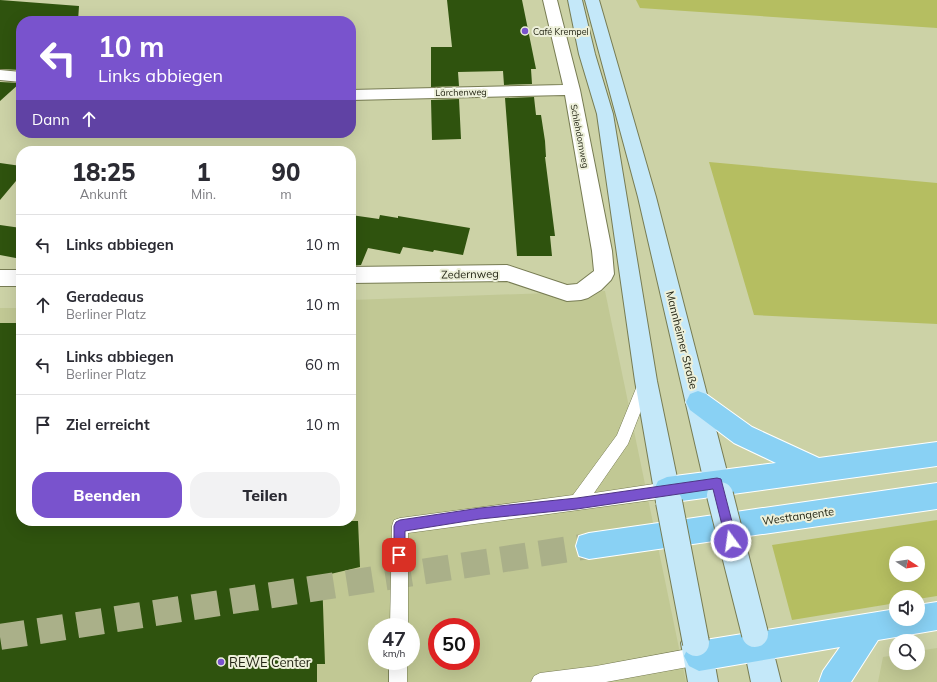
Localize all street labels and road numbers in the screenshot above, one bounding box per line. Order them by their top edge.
street label: Lärchenweg [435,86,487,98]
street label: Schlehdornweg [568,103,592,169]
street label: Zedernweg [441,266,499,282]
street label: Mannheimer Straße [663,289,701,391]
street label: Westtangente [761,504,835,528]

